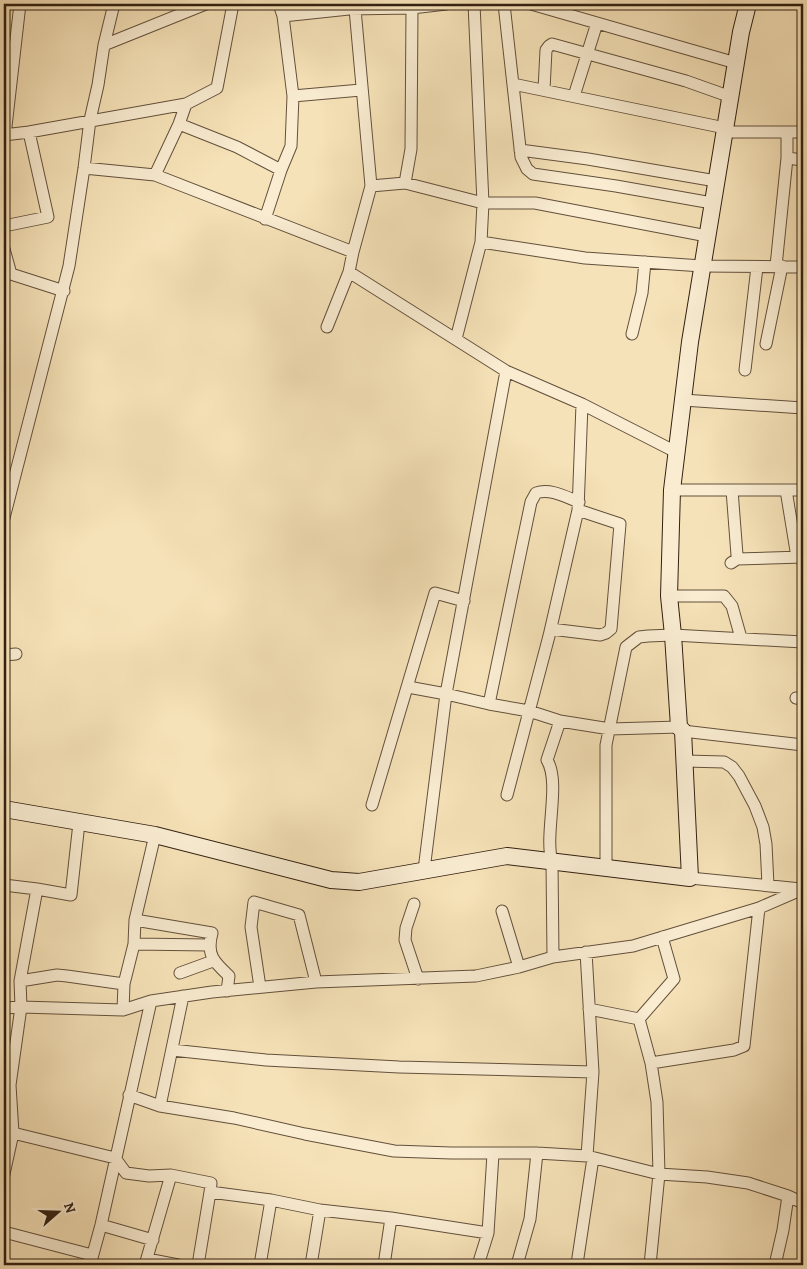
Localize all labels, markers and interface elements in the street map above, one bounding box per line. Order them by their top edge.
north arrow [32,1186,82,1236]
text: N [59,1200,80,1216]

